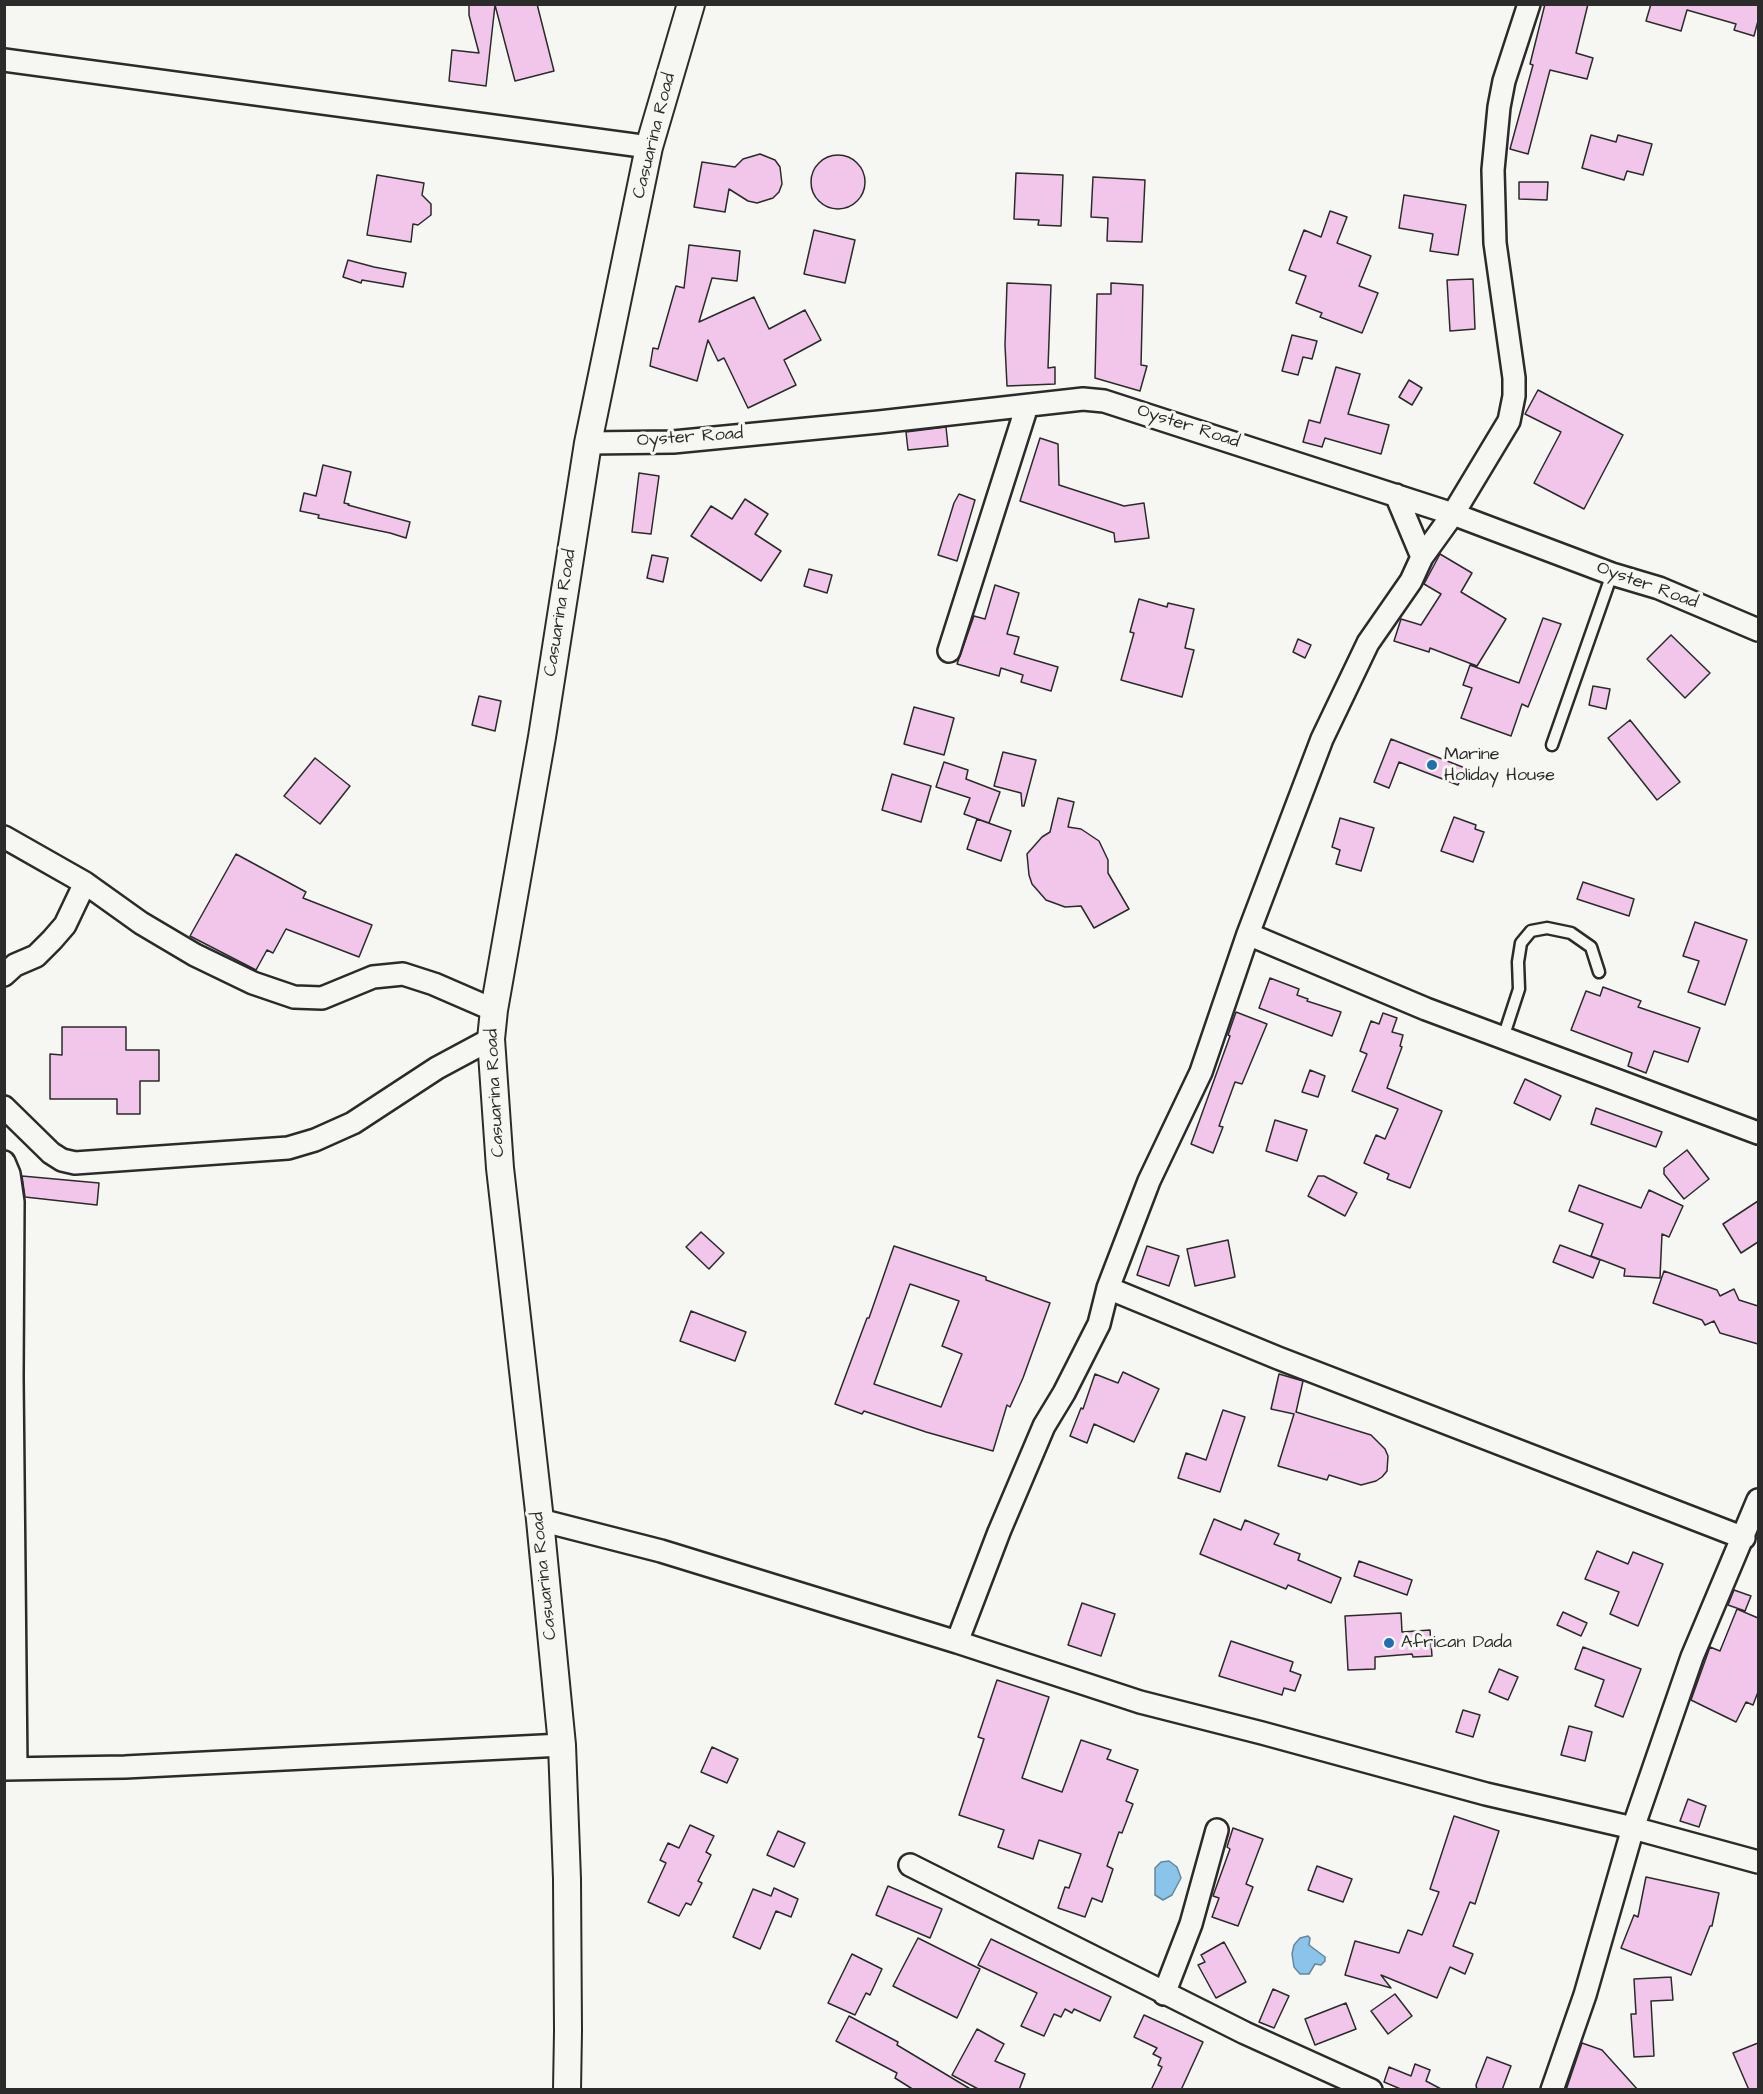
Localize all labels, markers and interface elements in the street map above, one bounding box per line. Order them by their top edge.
street label: Casuarina Road [629,71,681,201]
street label: Oyster Road [1134,400,1242,454]
street label: Oyster Road [636,424,744,452]
street label: Casuarina Road [540,548,582,678]
street label: Oyster Road [1593,558,1701,614]
place label: Marine Holiday House [1444,744,1555,786]
marker: Marine Holiday House [1425,758,1439,772]
street label: Casuarina Road [482,1028,510,1158]
street label: Casuarina Road [528,1511,562,1641]
place label: African Dada [1401,1632,1512,1654]
marker: African Dada [1382,1636,1396,1650]

